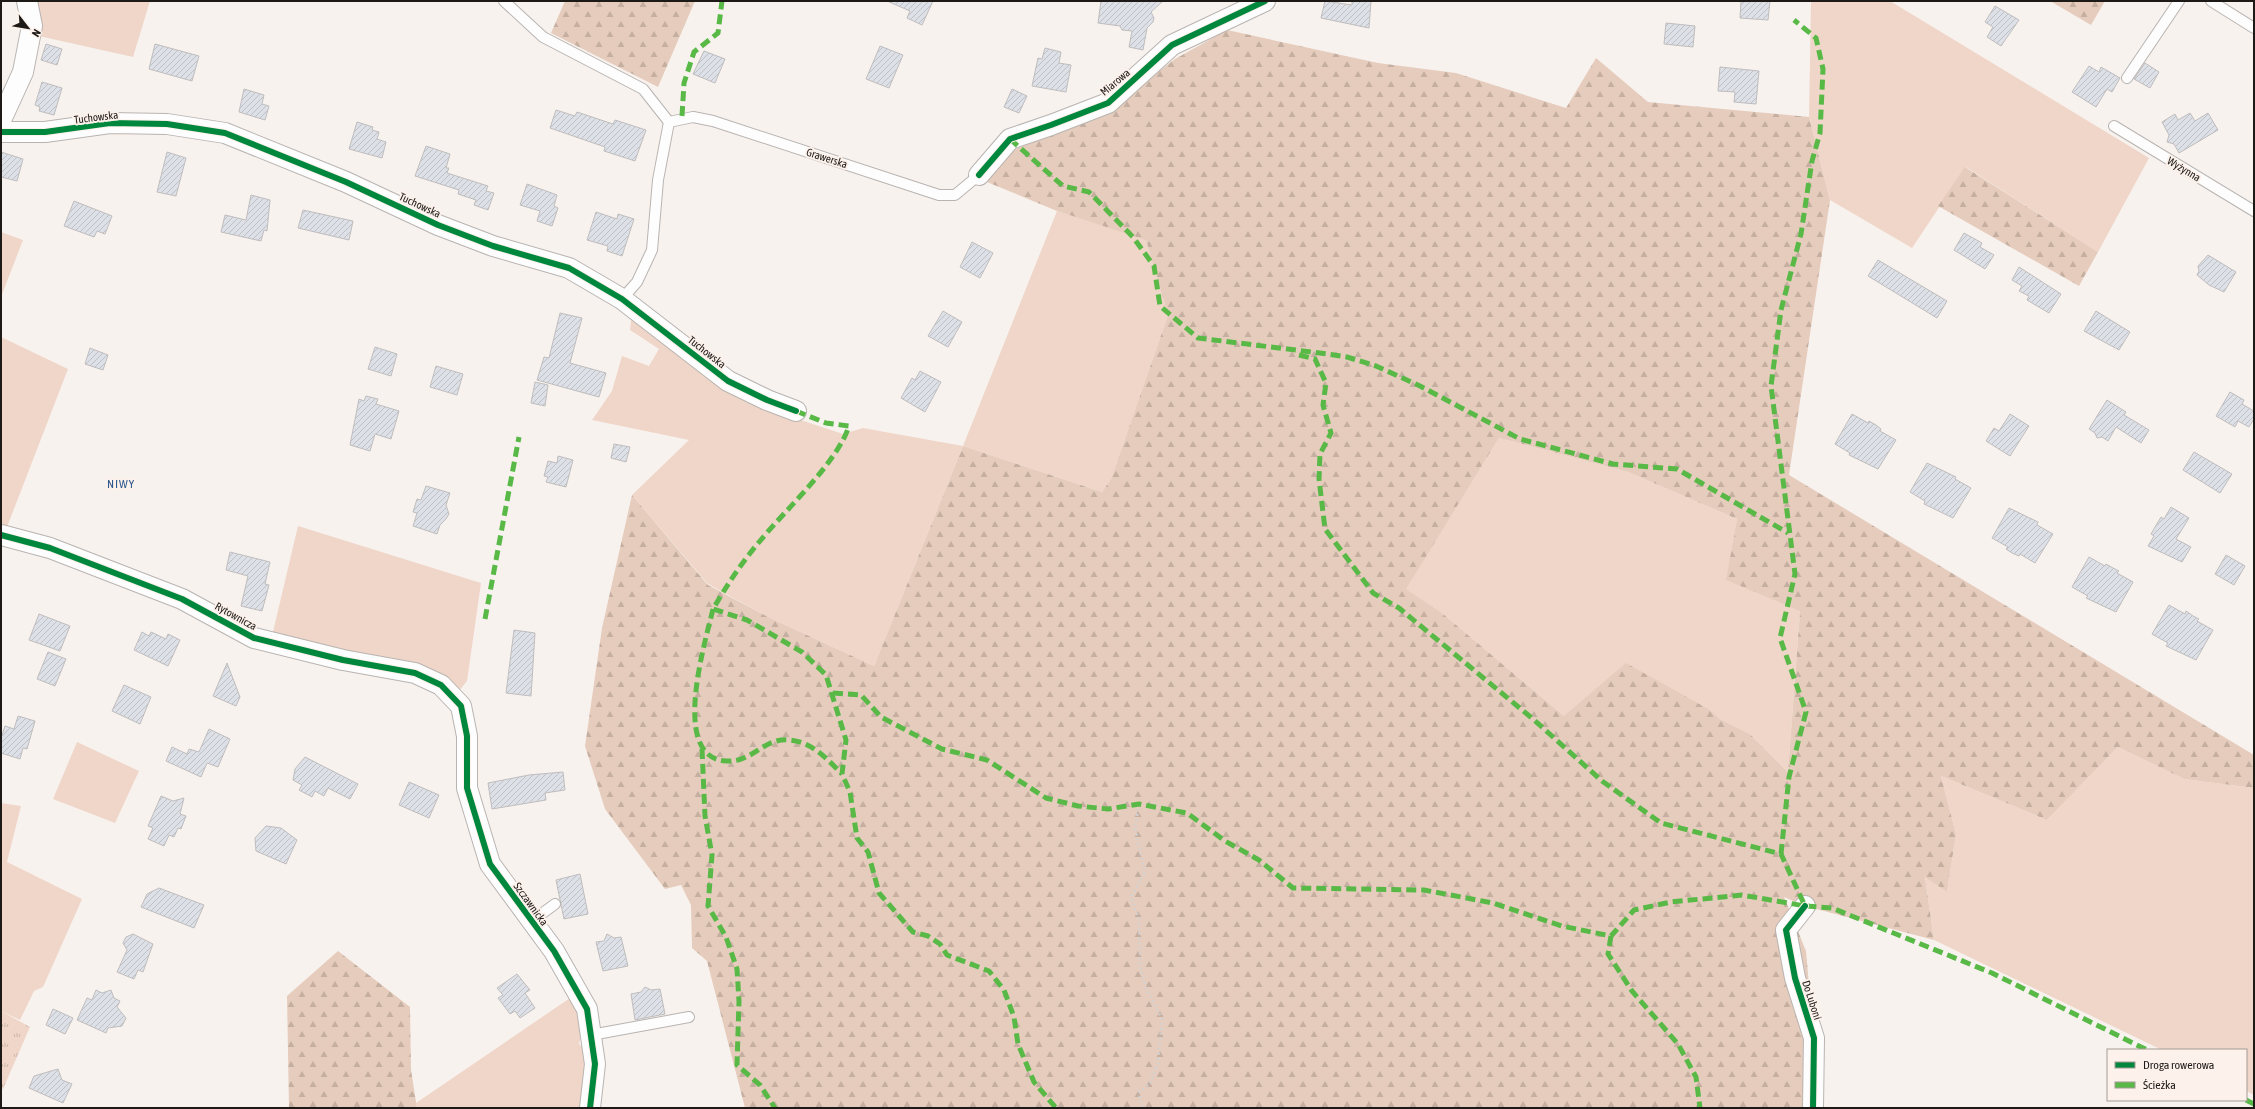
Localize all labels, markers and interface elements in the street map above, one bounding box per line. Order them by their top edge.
north arrow [8,8,48,48]
text: N [30,27,43,39]
street label: Miarowa [1098,66,1132,98]
street label: Tuchowska [73,108,119,126]
street label: Grawerska [805,146,849,170]
street label: Wyżynna [2165,154,2203,184]
street label: Tuchowska [397,190,443,220]
street label: Tuchowska [686,334,728,370]
district label: NIWY [107,477,135,491]
street label: Rytownicza [213,600,259,632]
street label: Szczawnicka [511,880,551,928]
street label: Do Luboni [1800,979,1824,1021]
legend [2107,1049,2247,1101]
text: Droga rowerowa [2143,1058,2214,1072]
text: Ścieżka [2143,1078,2176,1092]

